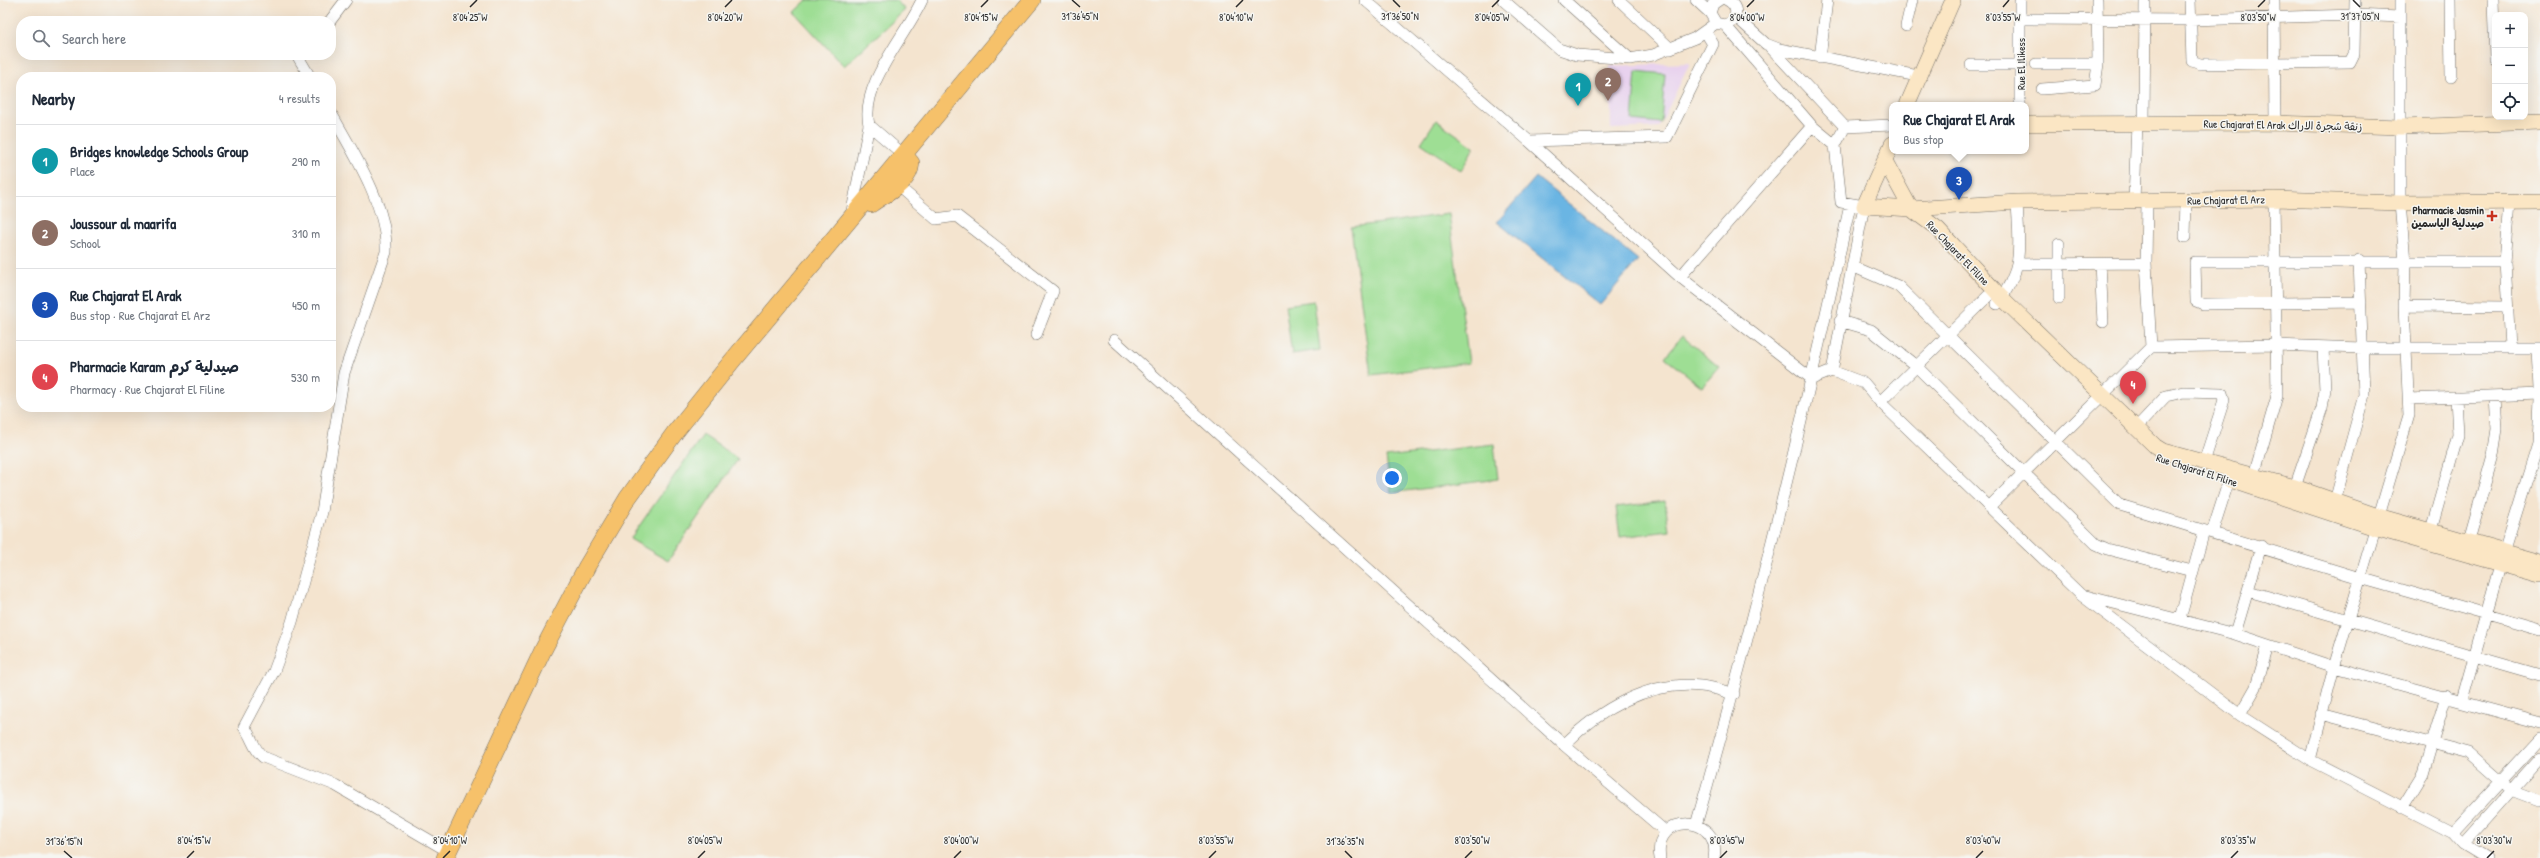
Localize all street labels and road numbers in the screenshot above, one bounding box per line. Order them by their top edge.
street label: Rue El Ilikess [2014,38,2028,90]
street label: Rue Chajarat El Arak زنقة شجرة الاراك [2204,117,2362,133]
street label: Rue Chajarat El Arz [2187,192,2265,208]
street label: Rue Chajarat El Filine [1924,218,1993,289]
street label: Rue Chajarat El Filine [2155,450,2240,490]

